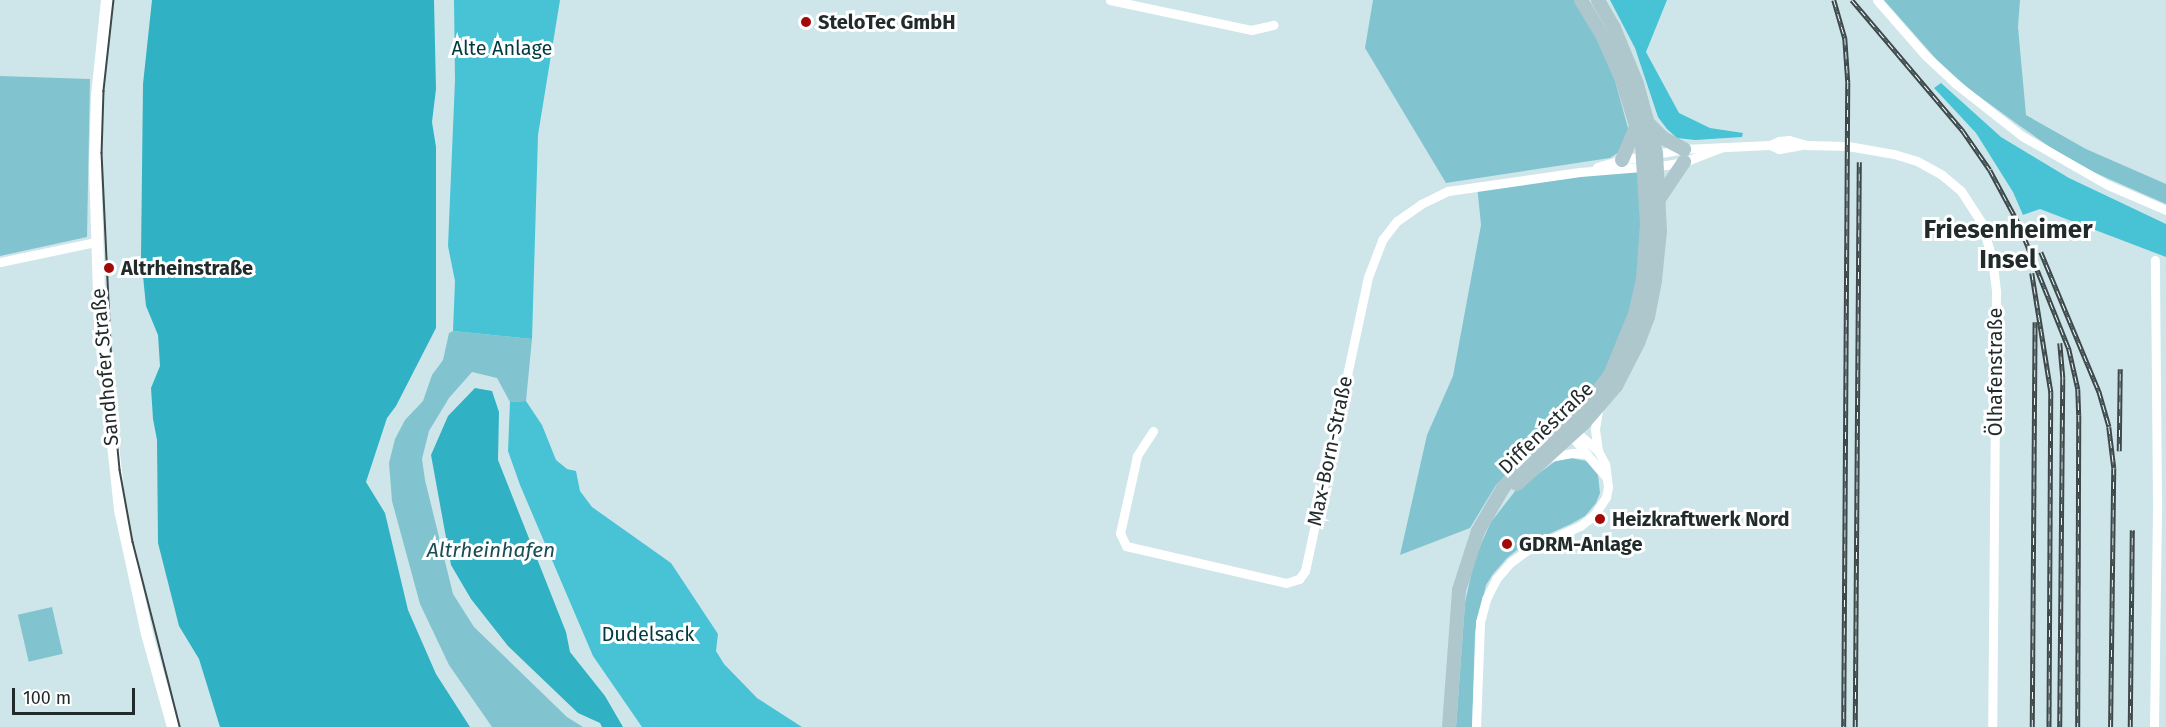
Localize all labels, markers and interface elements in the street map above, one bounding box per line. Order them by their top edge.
place label: SteloTec GmbH [818,10,955,34]
marker: SteloTec GmbH [799,15,813,29]
park label: Alte Anlage [451,36,553,60]
district label: Friesenheimer Insel [1923,214,2093,276]
place label: Altrheinstraße [121,256,253,280]
marker: Altrheinstraße [102,261,116,275]
street label: Sandhofer Straße [86,287,124,447]
street label: Ölhafenstraße [1983,308,2007,436]
street label: Max-Born-Straße [1302,374,1358,528]
street label: Diffenéstraße [1494,377,1598,479]
place label: Heizkraftwerk Nord [1612,507,1790,531]
marker: Heizkraftwerk Nord [1593,512,1607,526]
place label: GDRM-Anlage [1519,532,1642,556]
water label: Altrheinhafen [427,537,555,563]
marker: GDRM-Anlage [1500,537,1514,551]
park label: Dudelsack [601,622,695,646]
scale bar [15,676,138,714]
text: 100 m [23,687,71,709]

